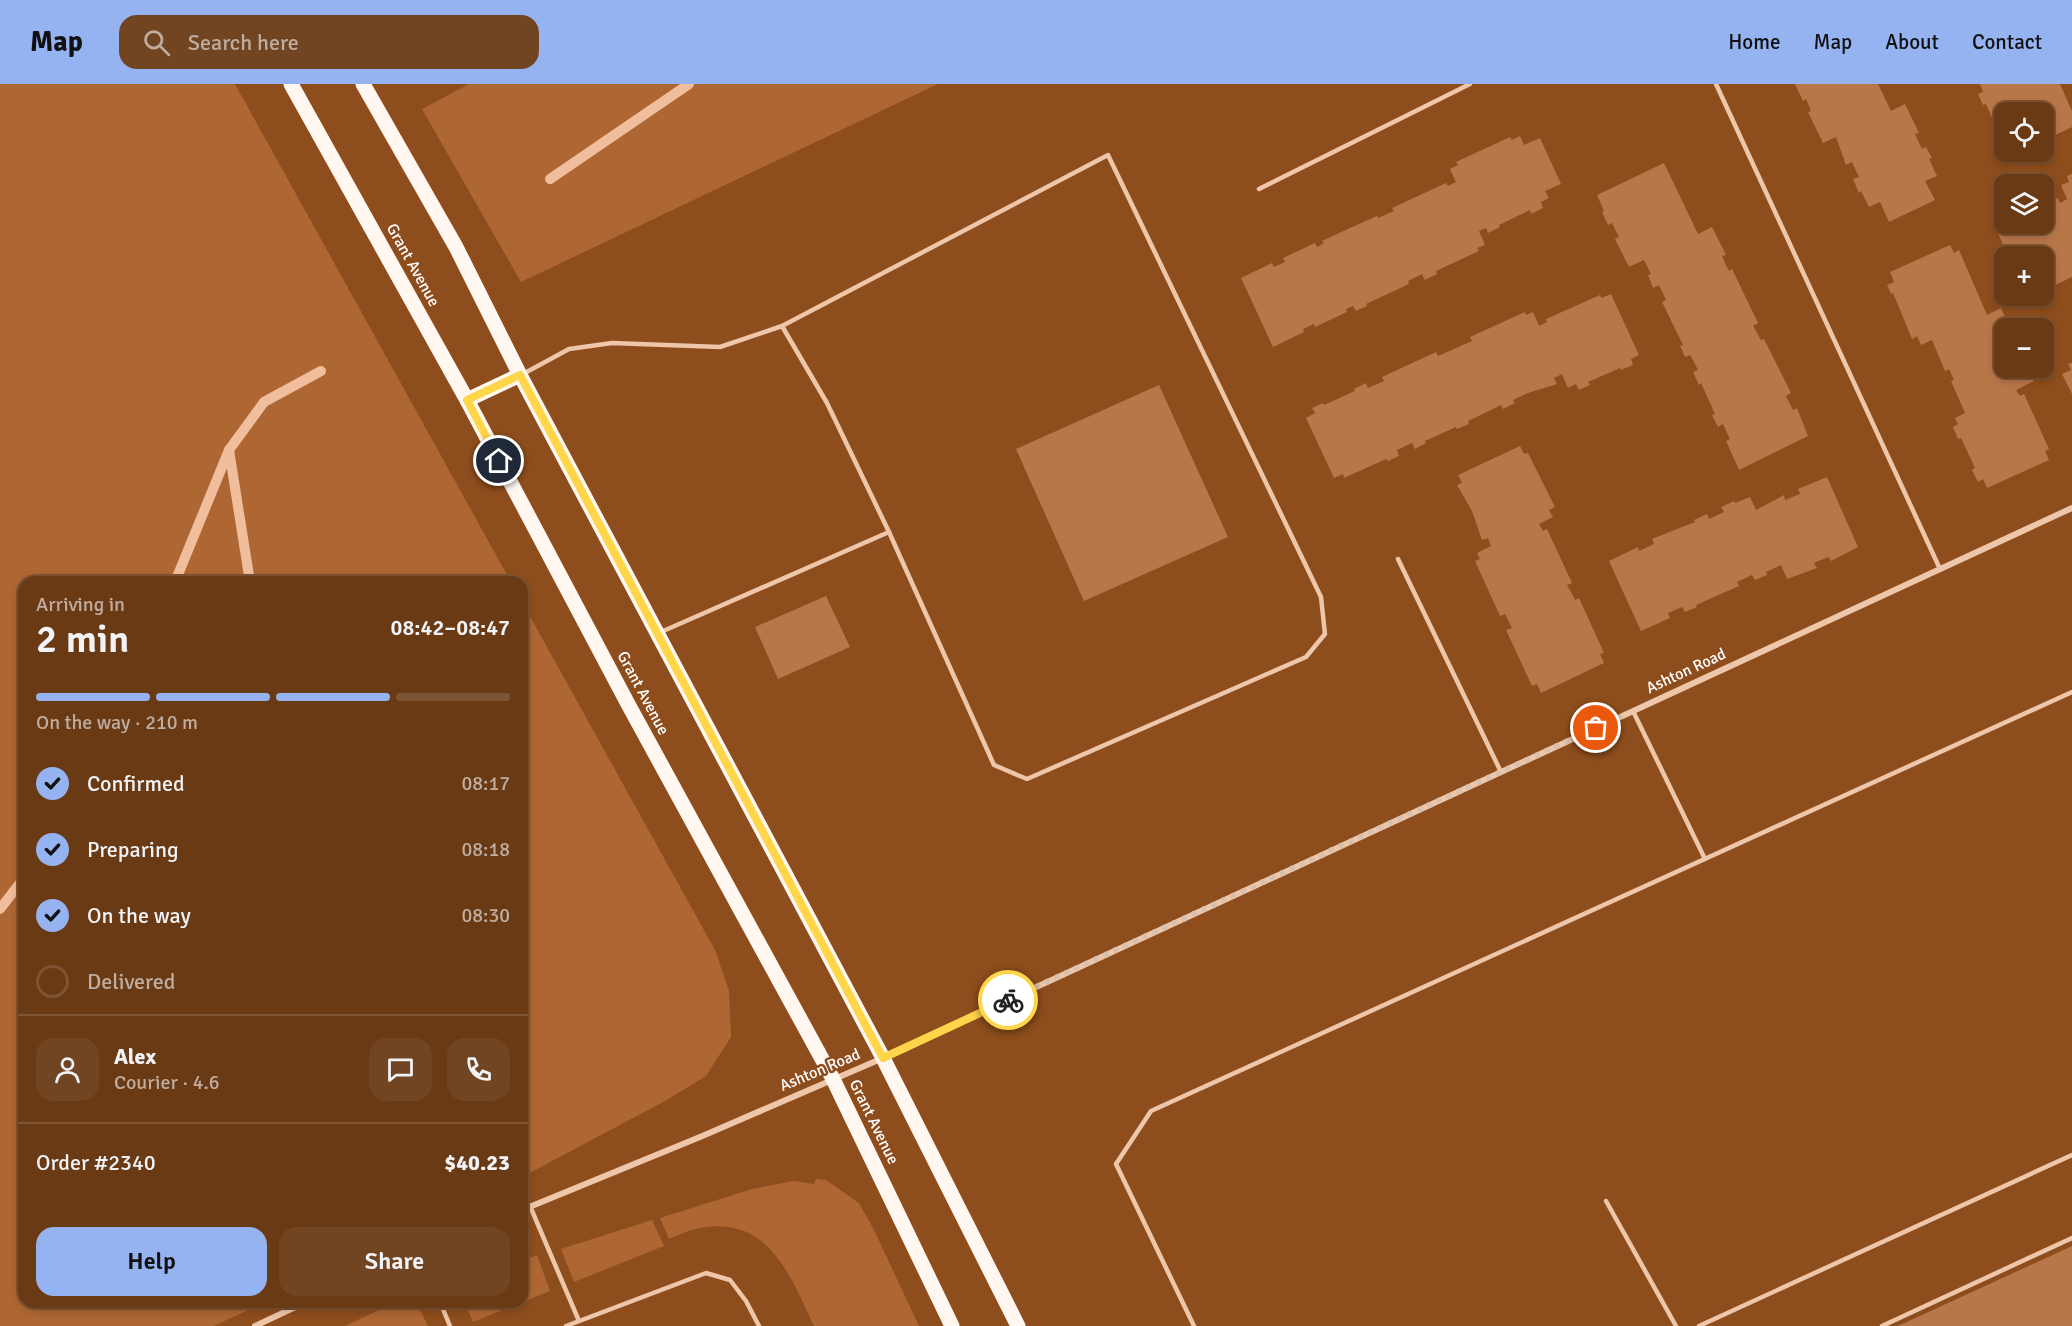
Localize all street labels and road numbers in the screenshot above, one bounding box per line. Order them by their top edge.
street label: Grant Avenue [382,220,444,310]
street label: Ashton Road [1643,644,1729,698]
street label: Grant Avenue [613,648,673,738]
street label: Ashton Road [777,1044,863,1096]
street label: Grant Avenue [845,1076,903,1168]

